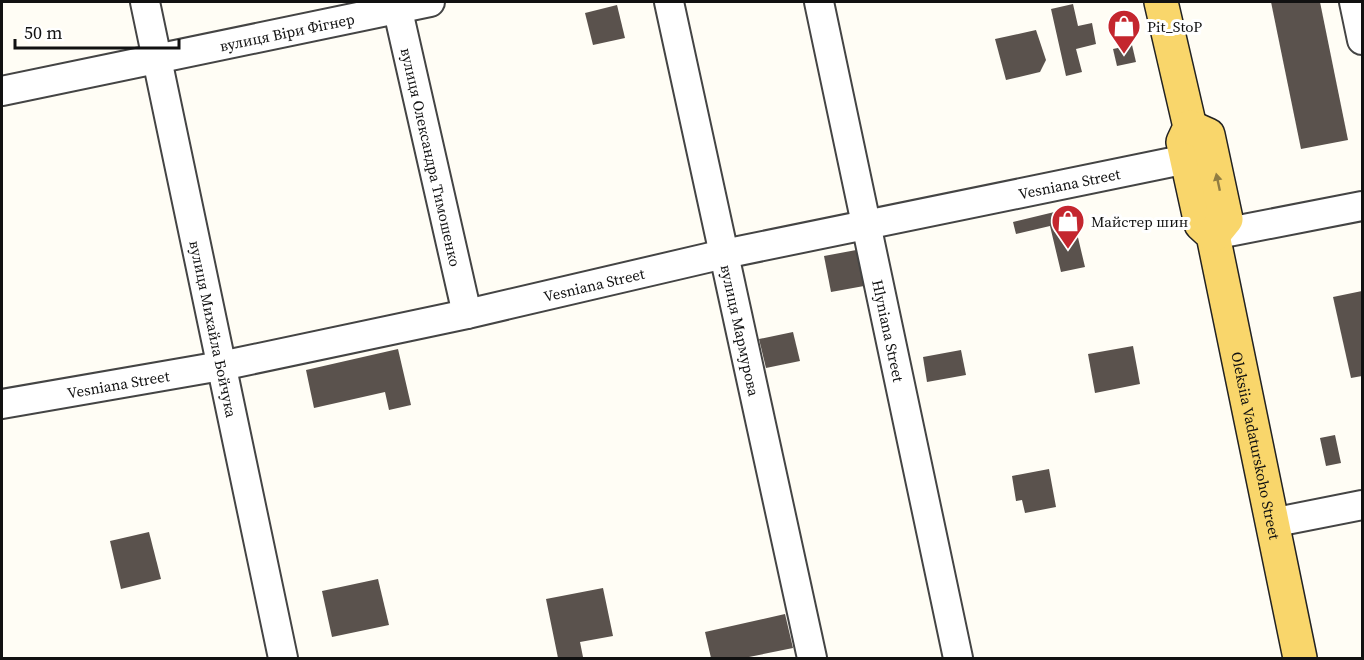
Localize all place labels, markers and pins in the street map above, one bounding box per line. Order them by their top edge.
shop icon: Pit_StoP [1106,8,1142,55]
place label: Pit_StoP [1147,16,1202,37]
shop icon: Майстер шин [1050,203,1086,250]
place label: Майстер шин [1091,211,1188,232]

